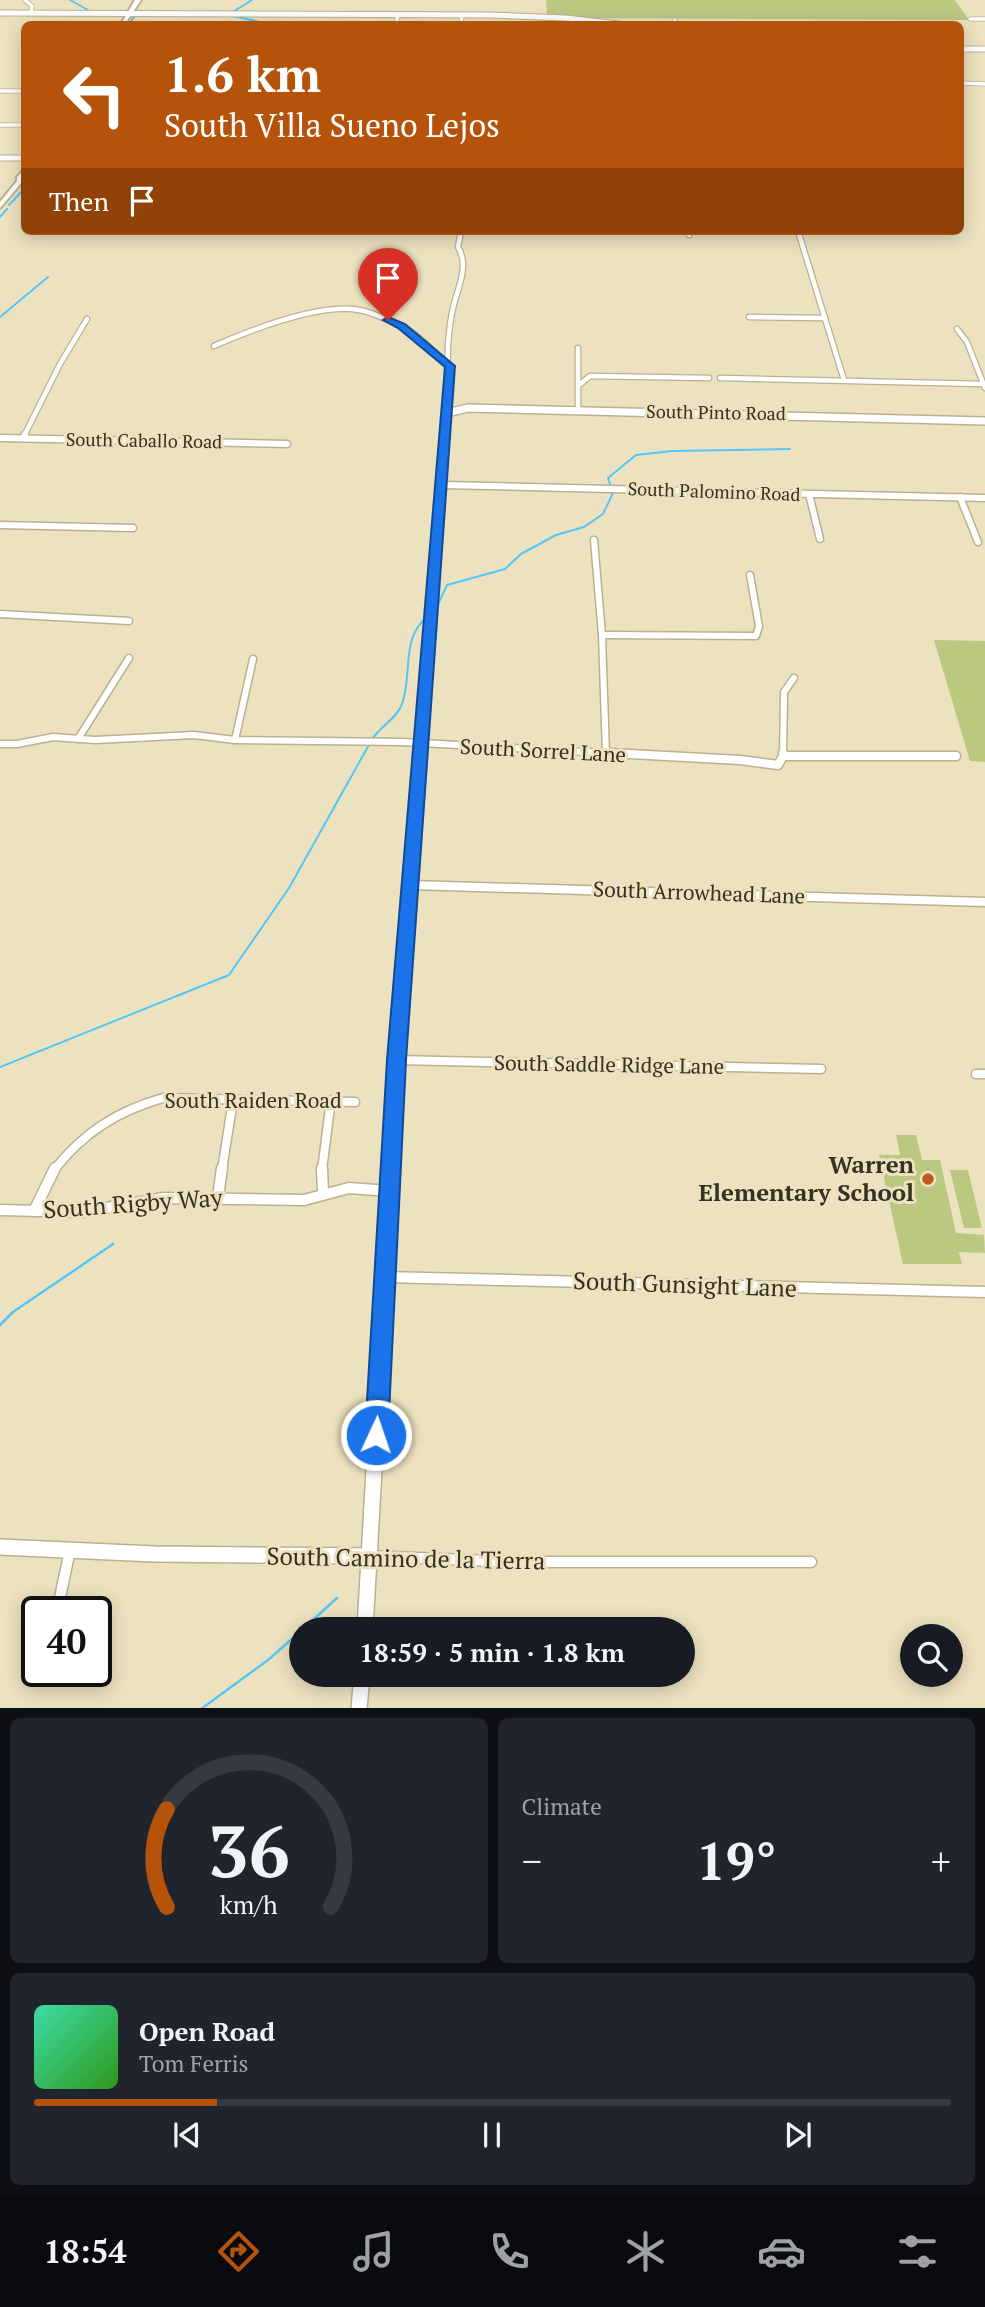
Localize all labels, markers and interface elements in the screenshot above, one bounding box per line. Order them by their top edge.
text: 1.6 km [164,41,321,106]
icon: left [49,49,140,140]
text: South Villa Sueno Lejos [164,104,500,146]
icon: arrive [123,182,161,220]
text: Then [49,184,109,218]
pin [358,248,418,320]
icon: arrive [369,259,407,297]
street label: South Pinto Road [646,399,786,425]
street label: South Caballo Road [66,427,222,453]
street label: South Palomino Road [627,476,801,506]
street label: South Sorrel Lane [459,732,627,768]
street label: South Arrowhead Lane [592,874,806,910]
street label: South Saddle Ridge Lane [494,1048,725,1080]
street label: South Raiden Road [164,1086,342,1114]
place label: Warren Elementary School [699,1148,915,1208]
marker: Warren Elementary School [920,1171,936,1187]
street label: South Rigby Way [42,1181,224,1225]
street label: South Gunsight Lane [573,1264,798,1304]
position arrow [339,1398,413,1472]
street label: South Camino de la Tierra [266,1540,546,1576]
speed limit sign: 40 [21,1596,112,1687]
map controls [900,1624,963,1687]
button: search [900,1624,963,1687]
text: 18:59 · 5 min · 1.8 km [359,1635,625,1669]
text: Climate [522,1791,602,1822]
text: 36 [208,1801,290,1898]
text: 19° [696,1826,776,1895]
text: − [522,1836,542,1886]
text: + [931,1836,951,1886]
text: km/h [220,1887,278,1920]
text: Open Road [139,2014,275,2048]
text: Tom Ferris [139,2048,249,2079]
icon: previous [168,2116,206,2154]
icon: pause [473,2116,511,2154]
icon: next [779,2116,817,2154]
icon: directions [214,2227,263,2276]
icon: music [349,2227,398,2276]
icon: phone [485,2227,534,2276]
icon: climate [621,2227,670,2276]
icon: car [757,2227,806,2276]
icon: filters [893,2227,942,2276]
text: 18:54 [43,2230,127,2272]

